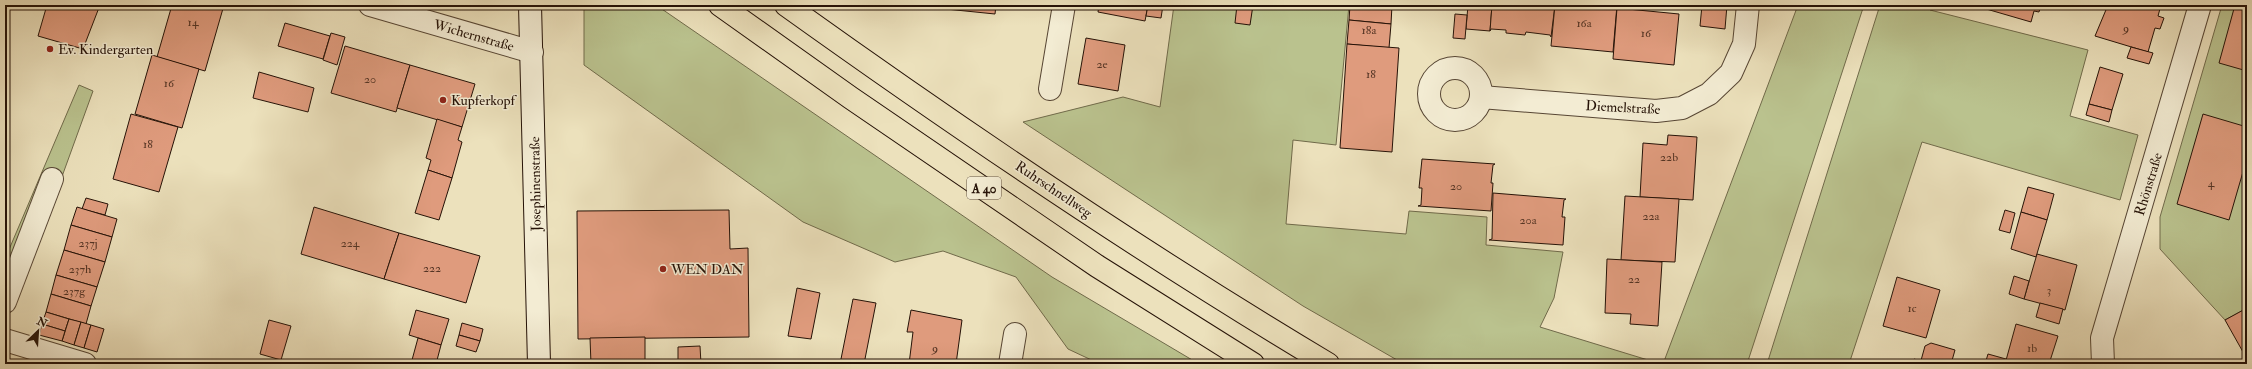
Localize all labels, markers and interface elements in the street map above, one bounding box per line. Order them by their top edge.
house number: 14 [188,15,199,30]
street label: Wichernstraße [431,16,516,55]
house number: 16a [1576,16,1593,31]
house number: 9 [2122,21,2129,36]
house number: 18a [1362,23,1377,38]
house number: 16 [1641,26,1652,41]
place label: Ev. Kindergarten [58,41,153,58]
marker: Ev. Kindergarten [45,44,55,54]
house number: 2e [1096,57,1108,72]
house number: 18 [1366,67,1376,82]
house number: 20 [364,72,376,87]
house number: 16 [164,76,175,91]
place label: Kupferkopf [451,92,518,110]
marker: Kupferkopf [438,95,448,105]
street label: Diemelstraße [1585,97,1661,118]
street label: Josephinenstraße [526,136,546,233]
house number: 18 [143,137,153,152]
house number: 22b [1660,150,1678,165]
street label: Rhönstraße [2131,150,2166,218]
street label: Ruhrschnellweg [1012,158,1096,222]
house number: 4 [2208,176,2215,191]
road number: A 40 [967,177,1001,199]
house number: 20 [1450,179,1462,194]
house number: 22a [1642,209,1661,224]
house number: 20a [1519,213,1538,228]
house number: 237j [79,236,97,251]
house number: 224 [341,236,360,251]
house number: 222 [423,261,441,276]
place label: WEN DAN [670,261,744,278]
house number: 237h [69,262,92,277]
marker: WEN DAN [658,264,668,274]
house number: 22 [1628,272,1640,287]
house number: 3 [2047,283,2051,298]
house number: 237g [63,284,86,299]
house number: 1c [1907,301,1917,316]
north arrow [18,311,58,351]
text: N [34,314,50,331]
house number: 9 [931,341,938,356]
house number: 1b [2027,341,2037,356]

